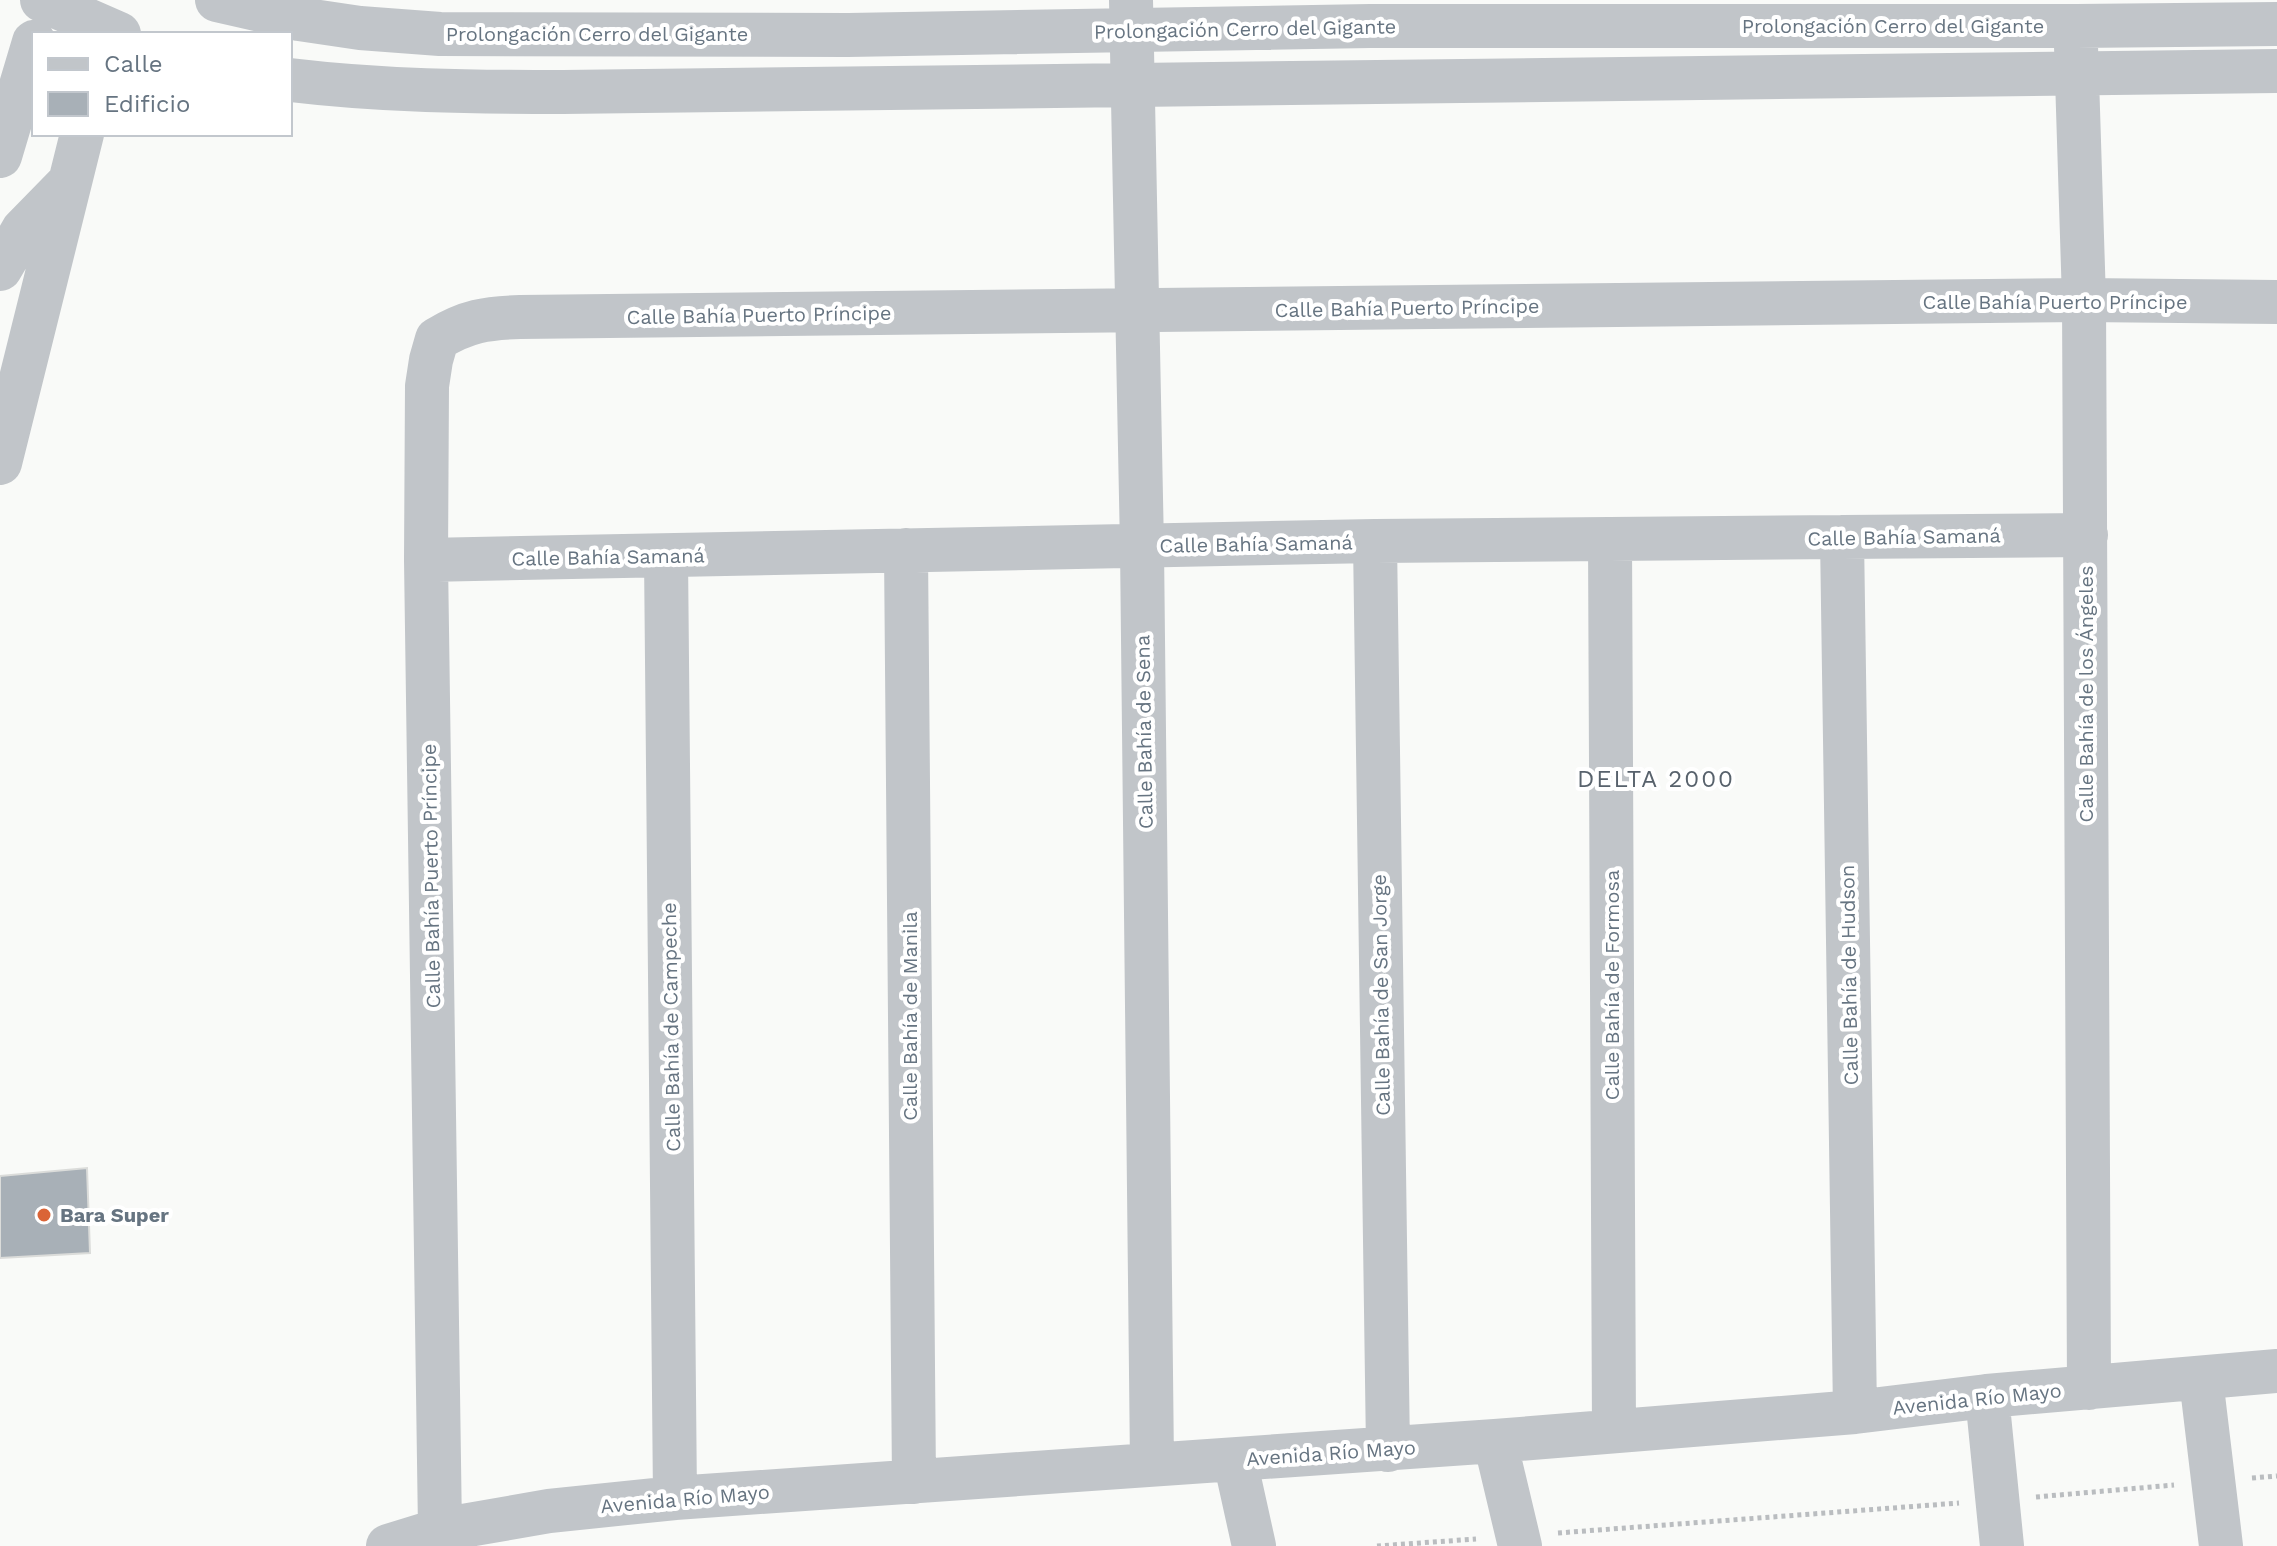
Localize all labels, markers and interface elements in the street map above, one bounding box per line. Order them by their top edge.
street label: Prolongación Cerro del Gigante [1094,14,1396,44]
street label: Prolongación Cerro del Gigante [1742,14,2044,38]
street label: Prolongación Cerro del Gigante [446,22,748,46]
legend [32,32,292,136]
text: Calle [104,50,163,78]
text: Edificio [104,90,190,118]
street label: Calle Bahía Puerto Príncipe [1923,290,2187,314]
street label: Calle Bahía Puerto Príncipe [1274,294,1540,322]
street label: Calle Bahía Puerto Príncipe [626,301,892,329]
street label: Calle Bahía Samaná [1807,523,2001,551]
street label: Calle Bahía Samaná [1159,530,1353,558]
street label: Calle Bahía Samaná [511,543,705,571]
street label: Calle Bahía de los Ángeles [2074,566,2098,822]
street label: Calle Bahía de Sena [1130,635,1158,829]
street label: Calle Bahía Puerto Príncipe [417,743,445,1009]
district label: DELTA 2000 [1577,765,1735,793]
street label: Calle Bahía de Hudson [1835,864,1863,1086]
street label: Calle Bahía de Formosa [1600,870,1624,1100]
street label: Calle Bahía de San Jorge [1367,874,1395,1116]
street label: Calle Bahía de Campeche [657,902,685,1152]
street label: Calle Bahía de Manila [898,911,922,1121]
place label: Bara Super [60,1203,169,1227]
marker: Bara Super [35,1206,53,1224]
street label: Avenida Río Mayo [1891,1378,2063,1420]
street label: Avenida Río Mayo [1245,1435,1417,1471]
street label: Avenida Río Mayo [599,1480,771,1518]

